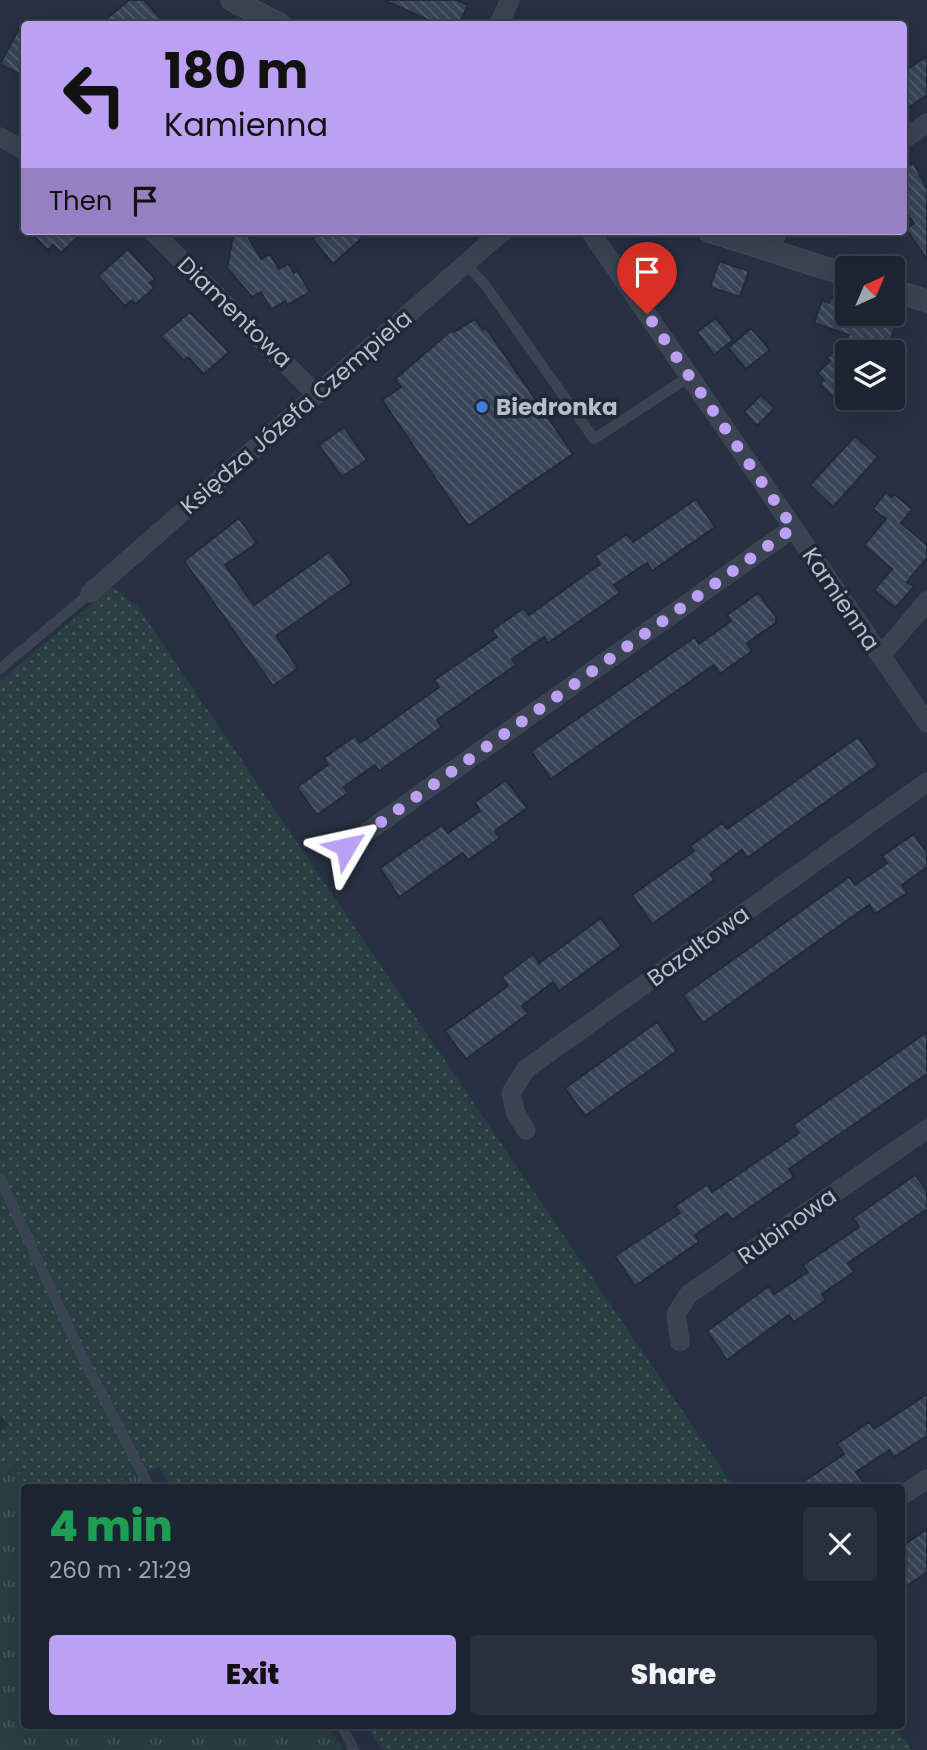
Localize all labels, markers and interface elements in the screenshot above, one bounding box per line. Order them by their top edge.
text: 180 m [164,37,308,105]
icon: left [49,49,140,140]
text: Kamienna [164,102,328,147]
icon: arrive [126,182,164,220]
text: Then [49,183,112,219]
pin [617,242,677,314]
street label: Diamentowa [171,249,299,375]
icon: arrive [628,253,666,291]
north arrow [835,256,905,326]
map controls [835,256,905,410]
street label: Księdza Józefa Czempiela [173,302,419,522]
button: layers [835,340,905,410]
place label: Biedronka [496,391,618,423]
marker: Biedronka [474,399,490,415]
street label: Kamienna [795,541,887,657]
position arrow [309,810,383,884]
street label: Bazaltowa [641,898,755,994]
street label: Rubinowa [731,1180,843,1272]
text: 4 min [49,1497,173,1556]
button: close [803,1507,877,1581]
text: 260 m · 21:29 [49,1554,191,1586]
button: Exit [49,1635,456,1715]
button: Share [470,1635,877,1715]

